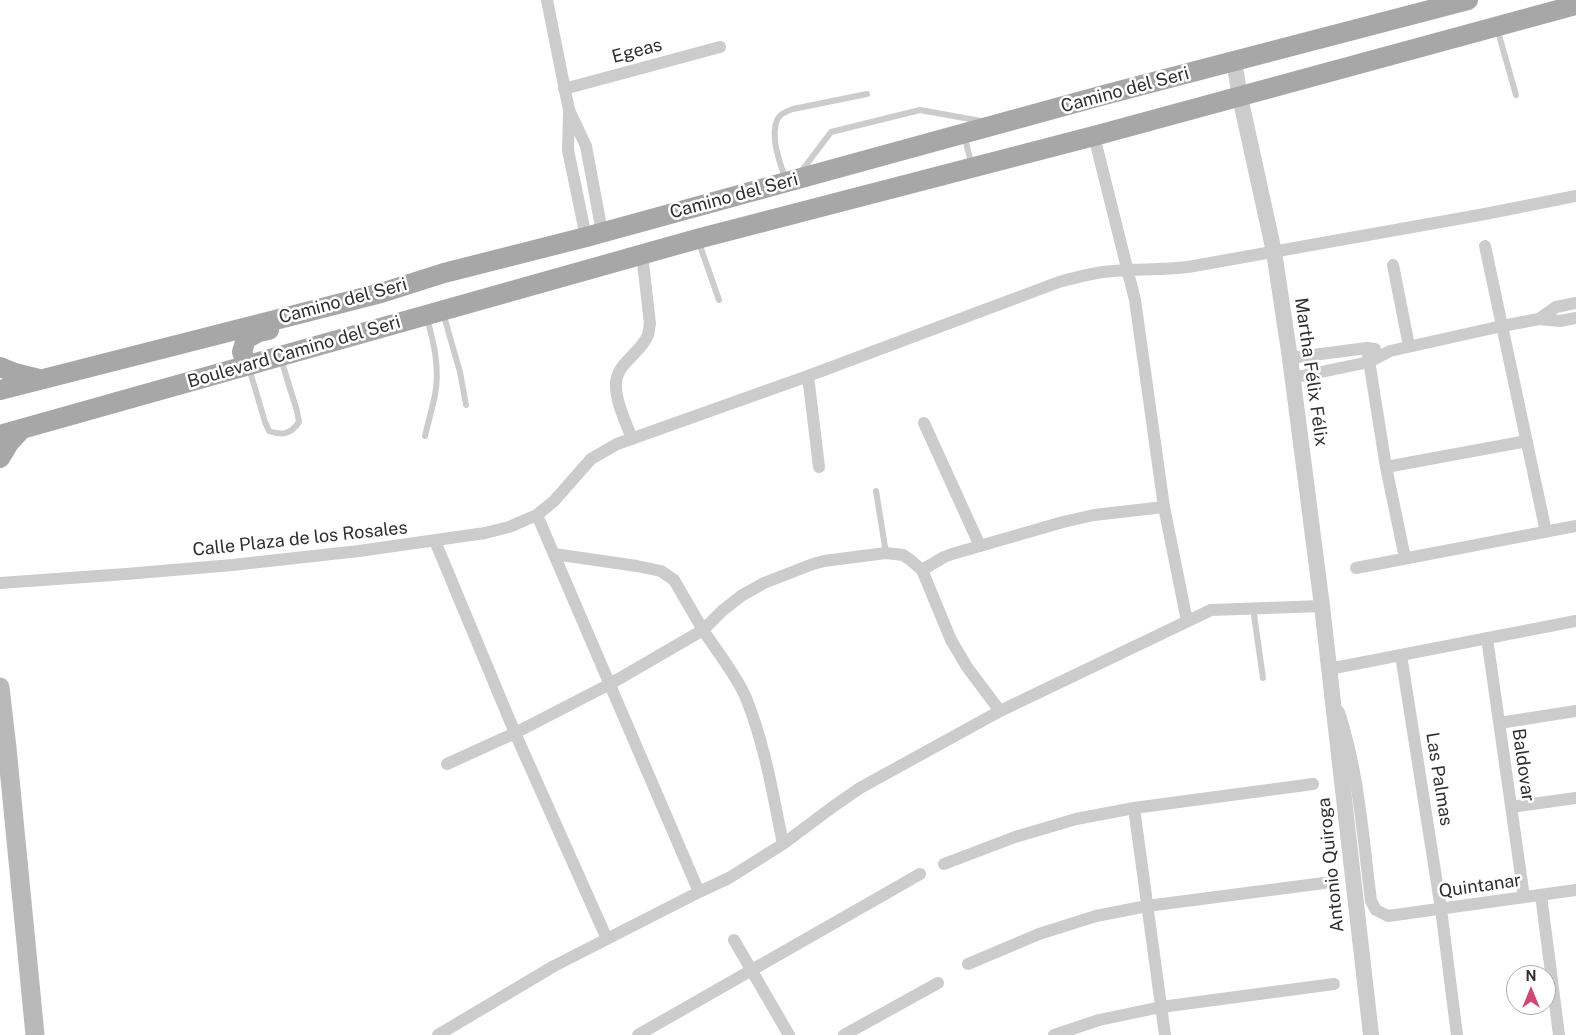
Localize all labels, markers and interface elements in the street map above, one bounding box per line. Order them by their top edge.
street label: Egeas [610,34,664,68]
street label: Camino del Seri [1059,63,1191,117]
street label: Camino del Seri [668,169,800,223]
street label: Camino del Seri [277,274,409,328]
street label: Martha Félix Félix [1290,296,1332,448]
street label: Boulevard Camino del Seri [185,311,403,393]
street label: Calle Plaza de los Rosales [191,517,409,561]
street label: Baldovar [1507,727,1539,803]
street label: Las Palmas [1421,731,1457,827]
street label: Antonio Quiroga [1313,796,1349,934]
street label: Quintanar [1437,870,1523,902]
north arrow [1506,965,1556,1015]
text: N [1526,968,1536,984]

